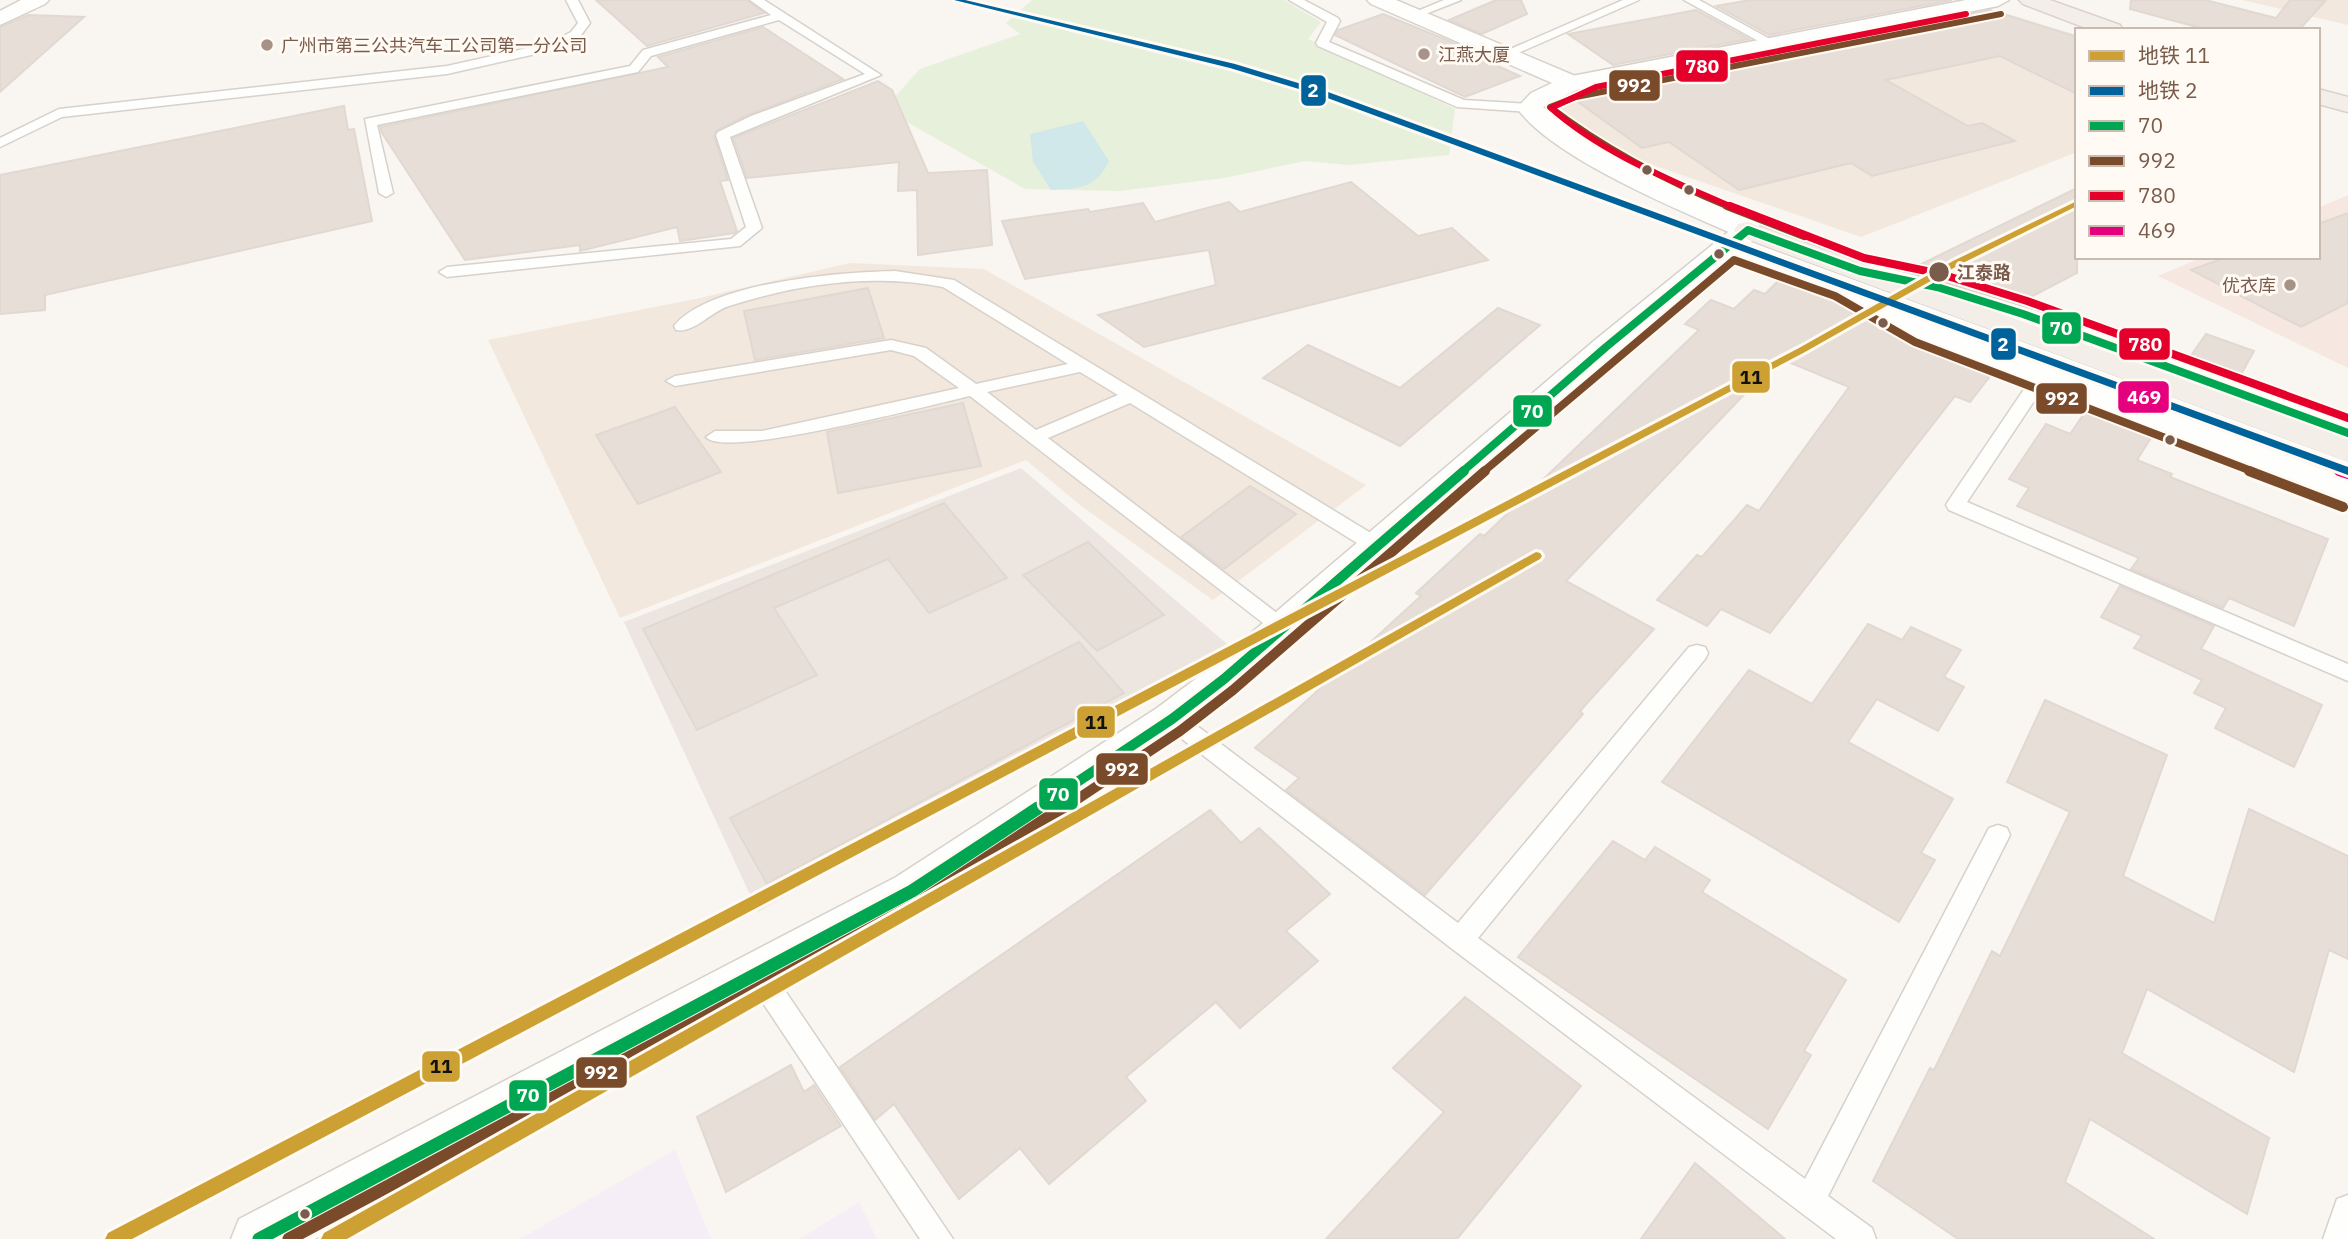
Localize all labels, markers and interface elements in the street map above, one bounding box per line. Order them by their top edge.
legend [2075,28,2320,259]
place label: 广州市第三公共汽车工公司第一分公司 [281,34,587,57]
marker: 广州市第三公共汽车工公司第一分公司 [259,37,275,53]
text: 地铁 11 [2138,41,2210,69]
place label: 江燕大厦 [1438,43,1510,66]
marker: 江燕大厦 [1416,46,1432,62]
line badge: 780 [1675,49,1729,83]
text: 780 [1685,54,1719,78]
line badge: 992 [1608,69,1661,102]
text: 992 [1617,73,1651,97]
line badge: 2 [1300,74,1327,107]
text: 地铁 2 [2138,76,2198,104]
text: 2 [1307,78,1319,102]
text: 70 [2138,111,2163,139]
text: 992 [2138,146,2176,174]
unlabelled marker [1640,163,1654,177]
text: 780 [2138,181,2176,209]
unlabelled marker [1682,183,1696,197]
text: 469 [2138,216,2176,244]
unlabelled marker [1712,247,1726,261]
marker: 江泰路 [1927,260,1951,284]
place label: 江泰路 [1957,261,2011,284]
place label: 优衣库 [2222,274,2276,297]
marker: 优衣库 [2282,277,2298,293]
line badge: 70 [2041,311,2082,345]
unlabelled marker [1876,316,1890,330]
text: 70 [2050,316,2072,340]
line badge: 2 [1990,327,2017,361]
line badge: 780 [2118,327,2171,361]
text: 2 [1997,332,2009,356]
text: 780 [2128,332,2162,356]
line badge: 11 [1731,360,1771,394]
text: 11 [1740,365,1763,389]
line badge: 469 [2117,380,2170,414]
line badge: 992 [2035,382,2088,415]
text: 469 [2127,385,2161,409]
text: 992 [2045,386,2079,410]
line badge: 70 [1512,394,1553,428]
text: 70 [1521,399,1543,423]
unlabelled marker [2163,433,2177,447]
line badge: 11 [1076,705,1116,739]
text: 11 [1085,710,1108,734]
line badge: 992 [1095,752,1149,786]
text: 992 [1105,757,1139,781]
line badge: 70 [1038,777,1079,811]
text: 70 [1047,782,1069,806]
line badge: 11 [421,1050,461,1083]
text: 11 [430,1054,453,1078]
line badge: 992 [575,1056,628,1089]
text: 992 [584,1060,618,1084]
line badge: 70 [508,1079,548,1112]
text: 70 [517,1083,539,1107]
unlabelled marker [298,1207,312,1221]

